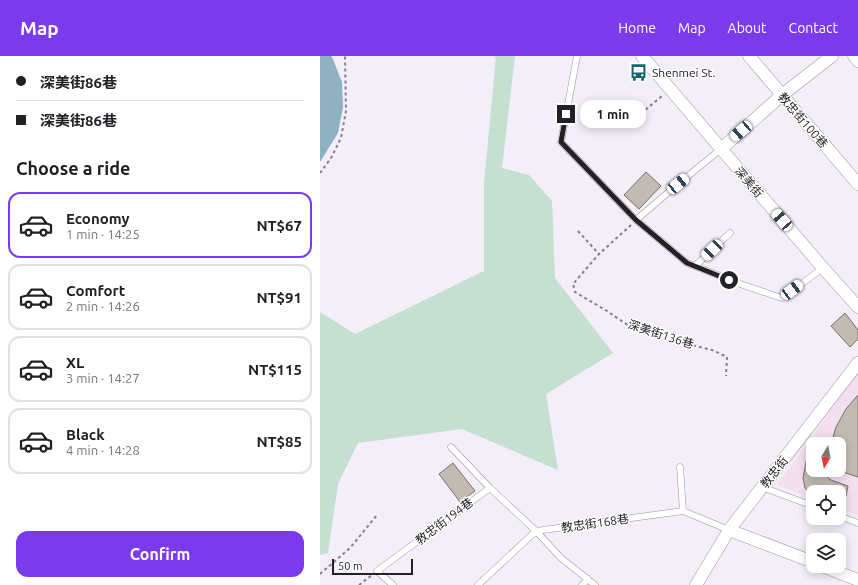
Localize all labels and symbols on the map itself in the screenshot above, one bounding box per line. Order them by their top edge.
bus stop icon: Shenmei St. [629,62,649,82]
place label: Shenmei St. [652,66,715,79]
street label: 教忠街100巷 [776,90,830,150]
callout: 1 min [580,100,646,128]
route end [557,105,575,123]
car [728,119,754,143]
street label: 深美街 [732,164,766,200]
car [665,172,691,196]
car [770,207,794,233]
car [699,237,725,263]
route start [720,271,738,289]
car [779,278,805,302]
street label: 深美街136巷 [627,317,695,351]
north arrow [806,437,846,477]
street label: 教忠街 [758,454,790,490]
street label: 教忠街194巷 [413,495,475,547]
street label: 教忠街168巷 [560,512,630,534]
scale bar [332,557,413,576]

